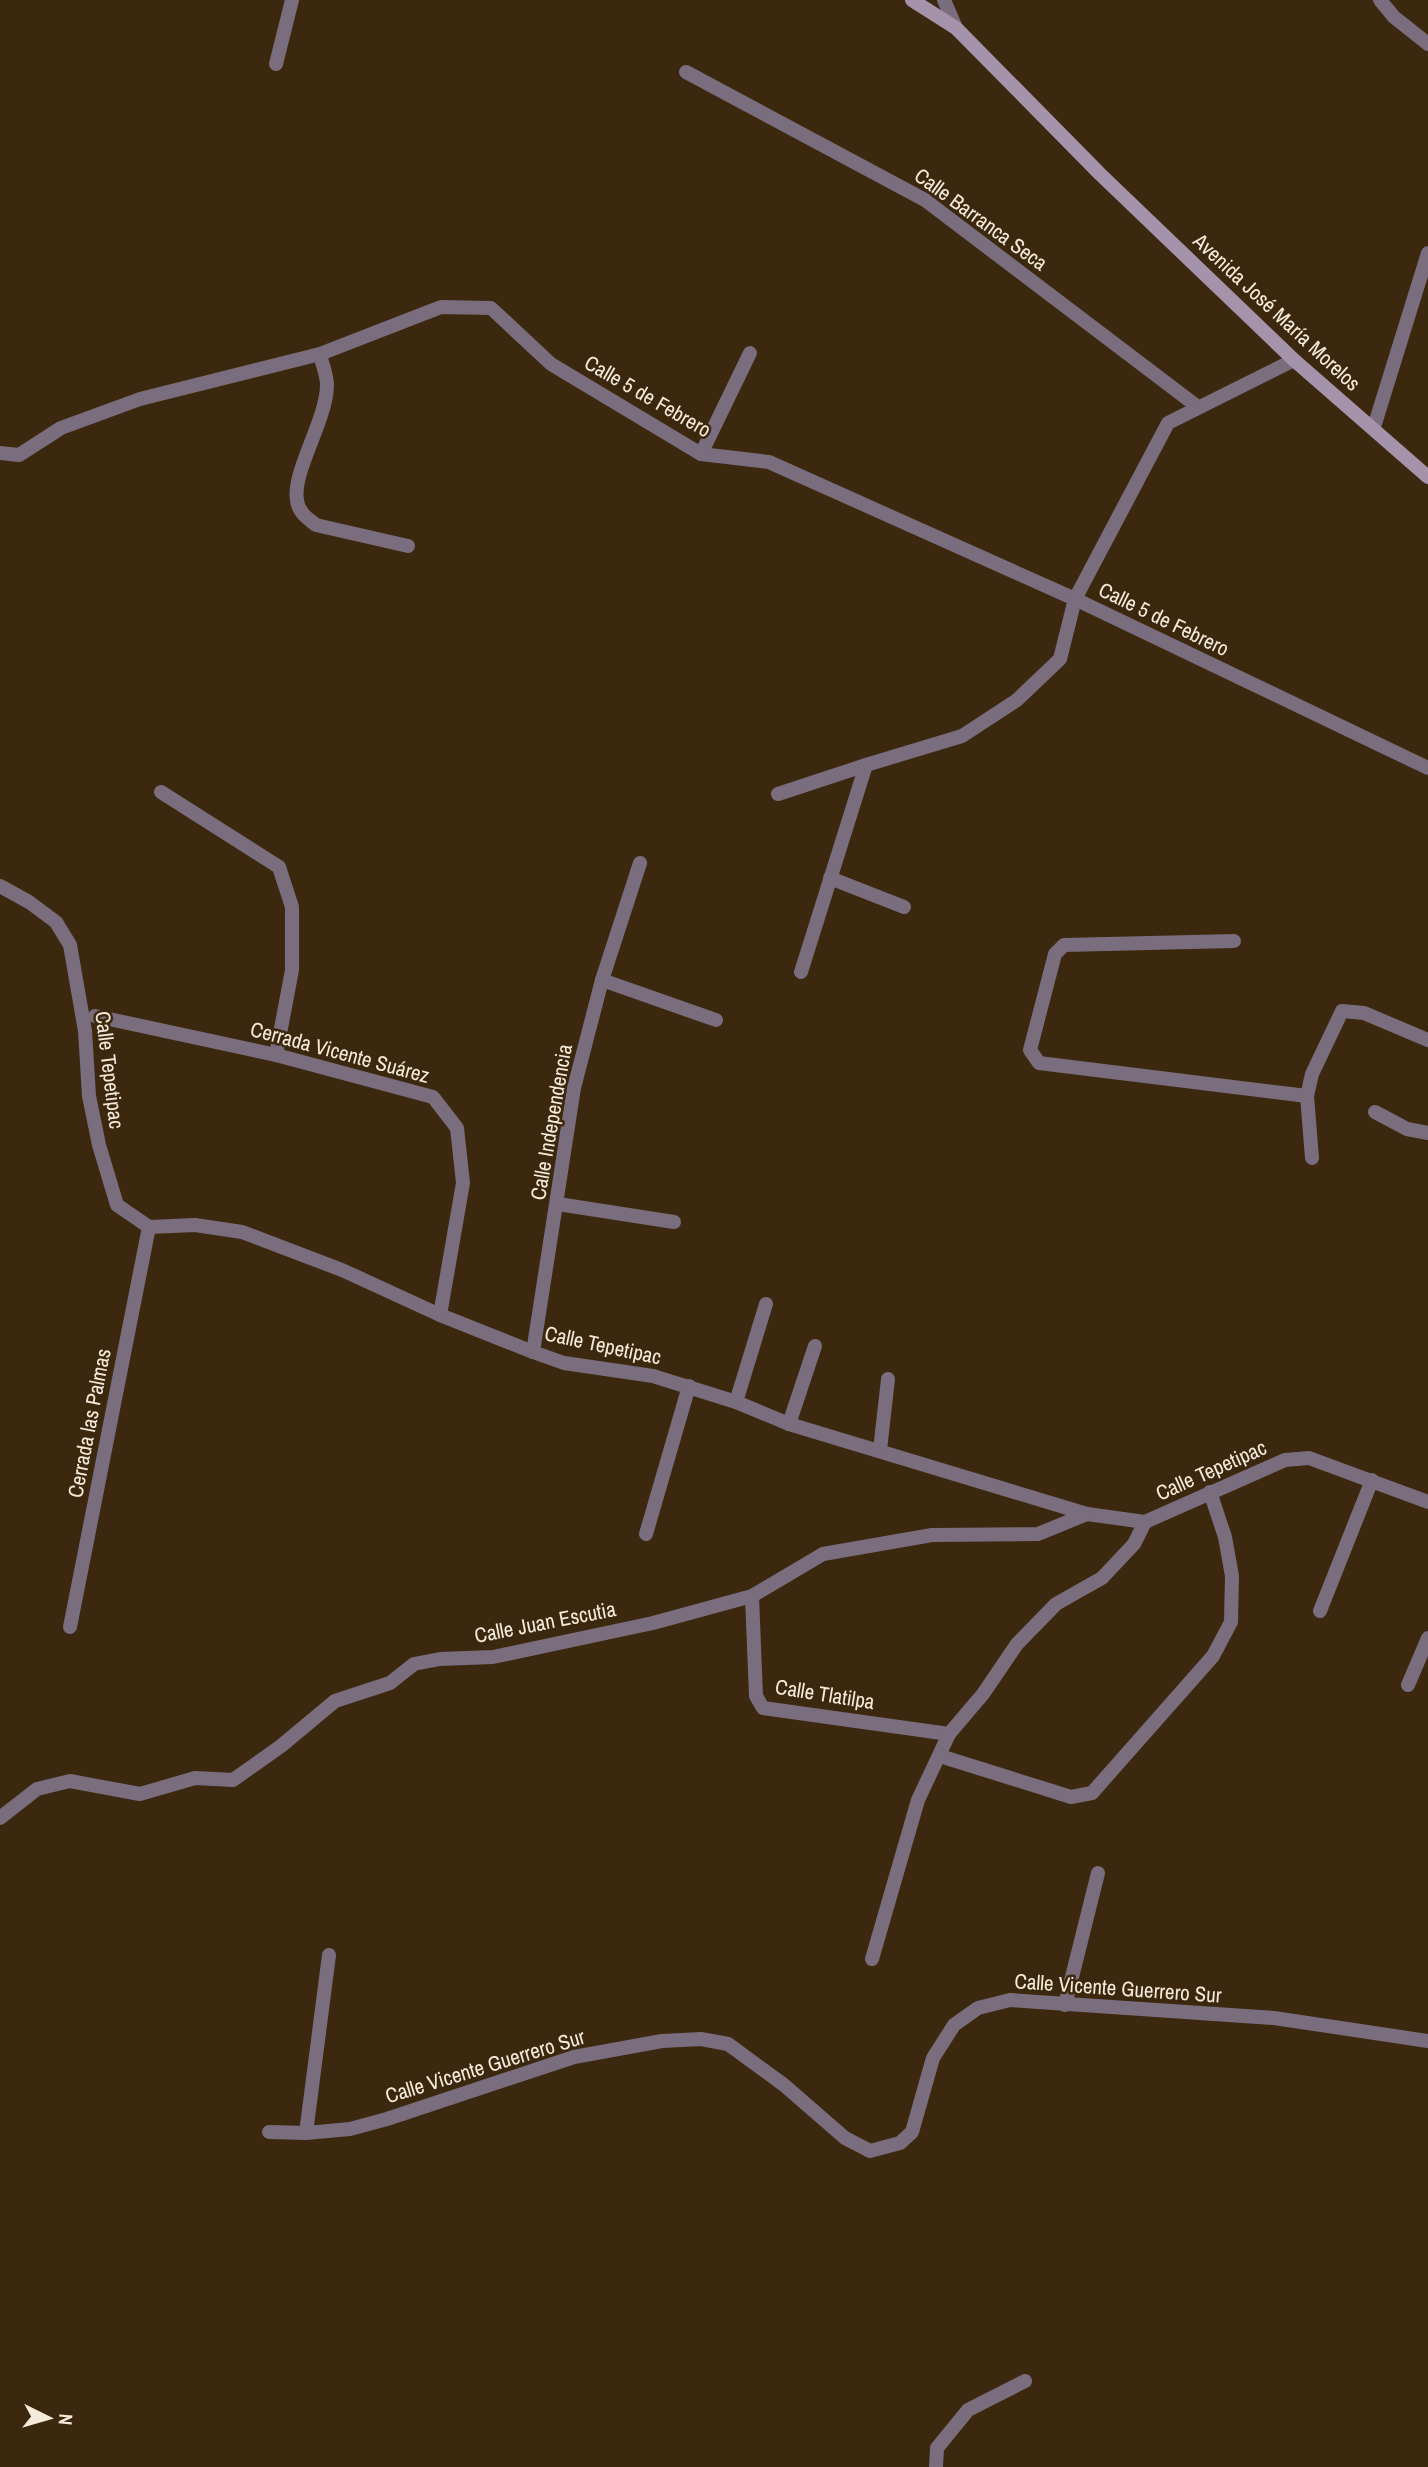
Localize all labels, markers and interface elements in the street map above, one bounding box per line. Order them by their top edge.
street label: Calle Barranca Seca [909,161,1054,277]
street label: Avenida José María Morelos [1186,226,1367,397]
street label: Calle 5 de Febrero [579,348,717,444]
street label: Calle 5 de Febrero [1094,575,1234,663]
street label: Calle Tepetipac [88,1009,132,1131]
street label: Cerrada Vicente Suárez [247,1014,433,1090]
street label: Calle Independencia [523,1041,579,1202]
street label: Calle Tepetipac [542,1319,664,1371]
street label: Cerrada las Palmas [60,1346,118,1500]
street label: Calle Tepetipac [1151,1433,1271,1507]
street label: Calle Juan Escutia [472,1594,619,1650]
street label: Calle Tlatilpa [773,1672,877,1716]
street label: Calle Vicente Guerrero Sur [1014,1966,1223,2010]
street label: Calle Vicente Guerrero Sur [382,2022,589,2110]
north arrow [14,2383,84,2453]
text: N [52,2413,79,2426]

